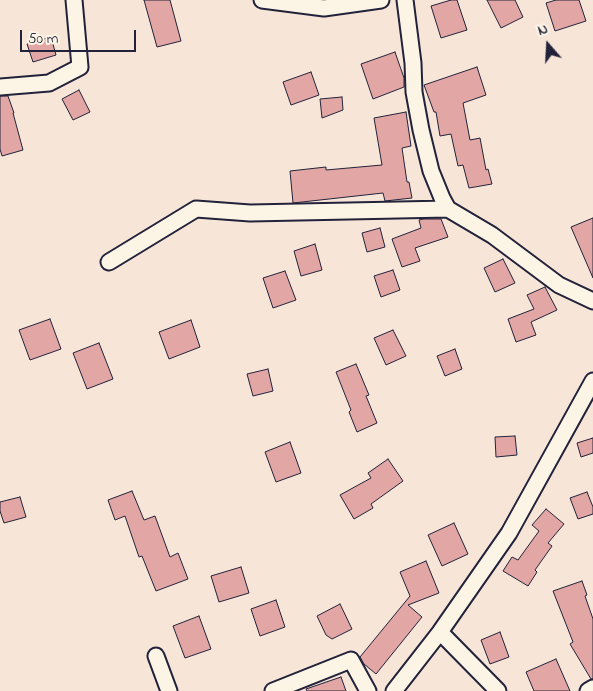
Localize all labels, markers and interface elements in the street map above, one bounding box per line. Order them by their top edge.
text: N [535,19,551,42]
scale bar [22,20,139,52]
north arrow [523,20,573,70]
text: 50 m [28,28,58,50]

